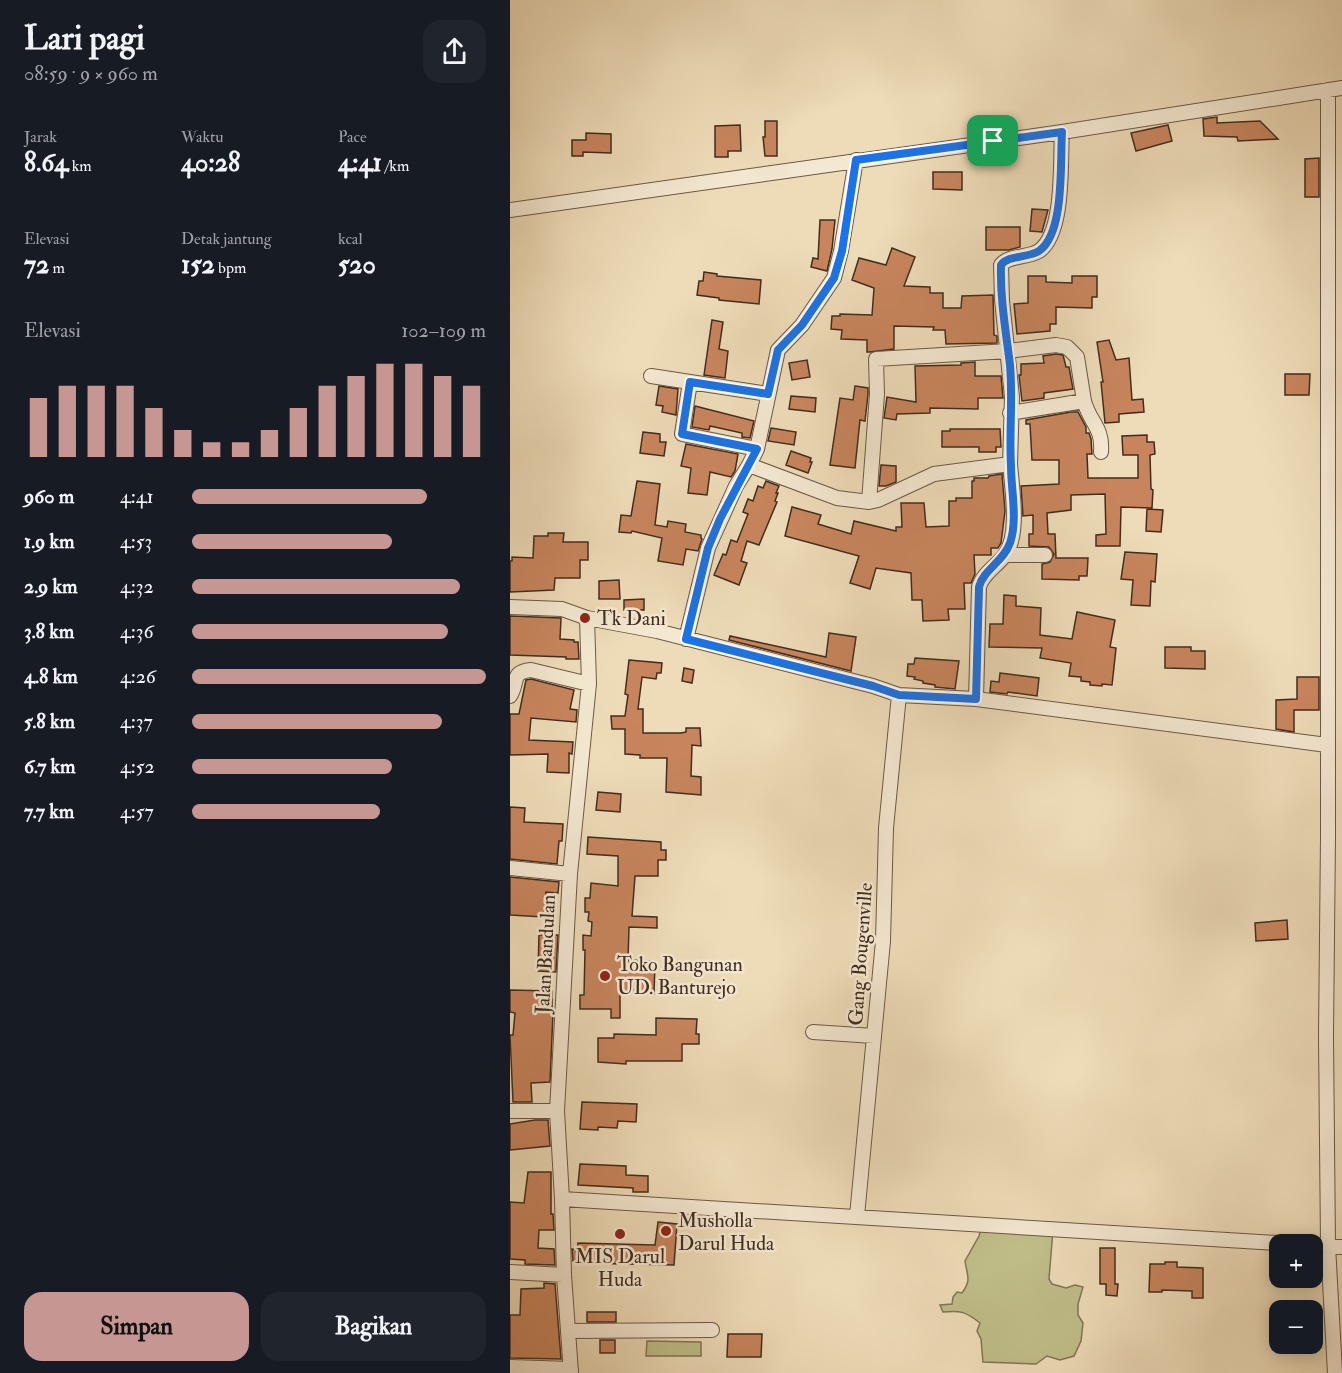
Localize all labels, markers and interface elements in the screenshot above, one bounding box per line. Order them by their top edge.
text: Lari pagi [24,18,145,59]
button: share [423,20,486,83]
text: 08:59 · 9 × 960 m [24,61,158,86]
pin [967,115,1018,166]
icon: arrive [976,124,1009,157]
text: Jarak [24,127,57,147]
text: Waktu [181,127,223,147]
text: Pace [338,127,367,147]
text: 8.64 [24,147,68,179]
text: 40:28 [181,147,240,179]
text: 4:41 [338,147,382,179]
text: km [68,156,92,176]
text: /km [382,156,409,176]
text: Elevasi [24,229,69,249]
text: Detak jantung [181,229,272,249]
text: kcal [338,229,363,249]
text: 72 [24,249,49,281]
text: 152 [181,249,215,281]
text: 520 [338,249,376,281]
text: m [49,258,65,278]
text: bpm [215,258,246,278]
text: Elevasi [24,318,81,343]
text: 102–109 m [401,318,486,343]
text: 960 m [24,484,74,509]
text: 4:41 [120,484,154,509]
text: 1.9 km [24,529,75,554]
text: 4:53 [120,529,152,554]
text: 2.9 km [24,574,78,599]
text: 4:32 [120,574,154,599]
place label: Tk Dani [597,606,666,631]
marker: Tk Dani [578,611,592,625]
text: 3.8 km [24,619,74,644]
text: 4:36 [120,619,154,644]
text: 4.8 km [24,664,78,689]
text: 4:26 [120,664,156,689]
text: 5.8 km [24,709,75,734]
text: 4:37 [120,709,153,734]
text: 6.7 km [24,754,76,779]
text: 4:52 [120,754,155,779]
text: 7.7 km [24,799,74,824]
text: 4:57 [120,799,154,824]
street label: Gang Bougenville [843,882,878,1026]
street label: Jalan Bandulan [530,894,561,1015]
place label: Toko Bangunan UD. Banturejo [617,952,743,1000]
marker: Toko Bangunan UD. Banturejo [598,969,612,983]
place label: Musholla Darul Huda [678,1208,775,1256]
marker: Musholla Darul Huda [659,1224,673,1238]
marker: MIS Darul Huda [613,1227,627,1241]
map controls [1269,1234,1323,1354]
button: + [1269,1234,1323,1288]
place label: MIS Darul Huda [575,1244,665,1292]
button: Simpan [24,1292,249,1361]
button: Bagikan [261,1292,486,1361]
button: − [1269,1300,1323,1354]

